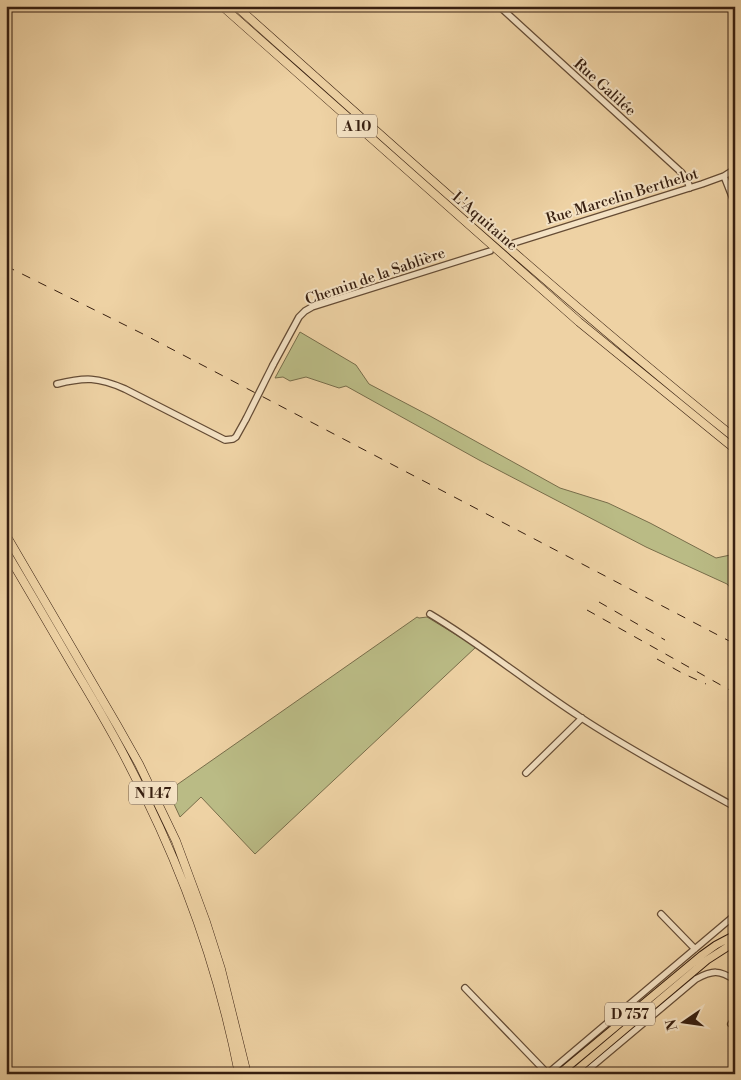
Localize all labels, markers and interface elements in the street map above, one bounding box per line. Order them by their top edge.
street label: Rue Galilée [570,54,640,120]
road number: A 10 [337,114,377,138]
street label: Rue Marcelin Berthelot [544,164,701,229]
street label: L'Aquitaine [448,188,521,255]
street label: Chemin de la Sablière [303,244,448,309]
road number: N 147 [129,781,177,804]
north arrow [658,998,708,1048]
road number: D 757 [605,1002,655,1026]
text: N [662,1017,682,1032]

